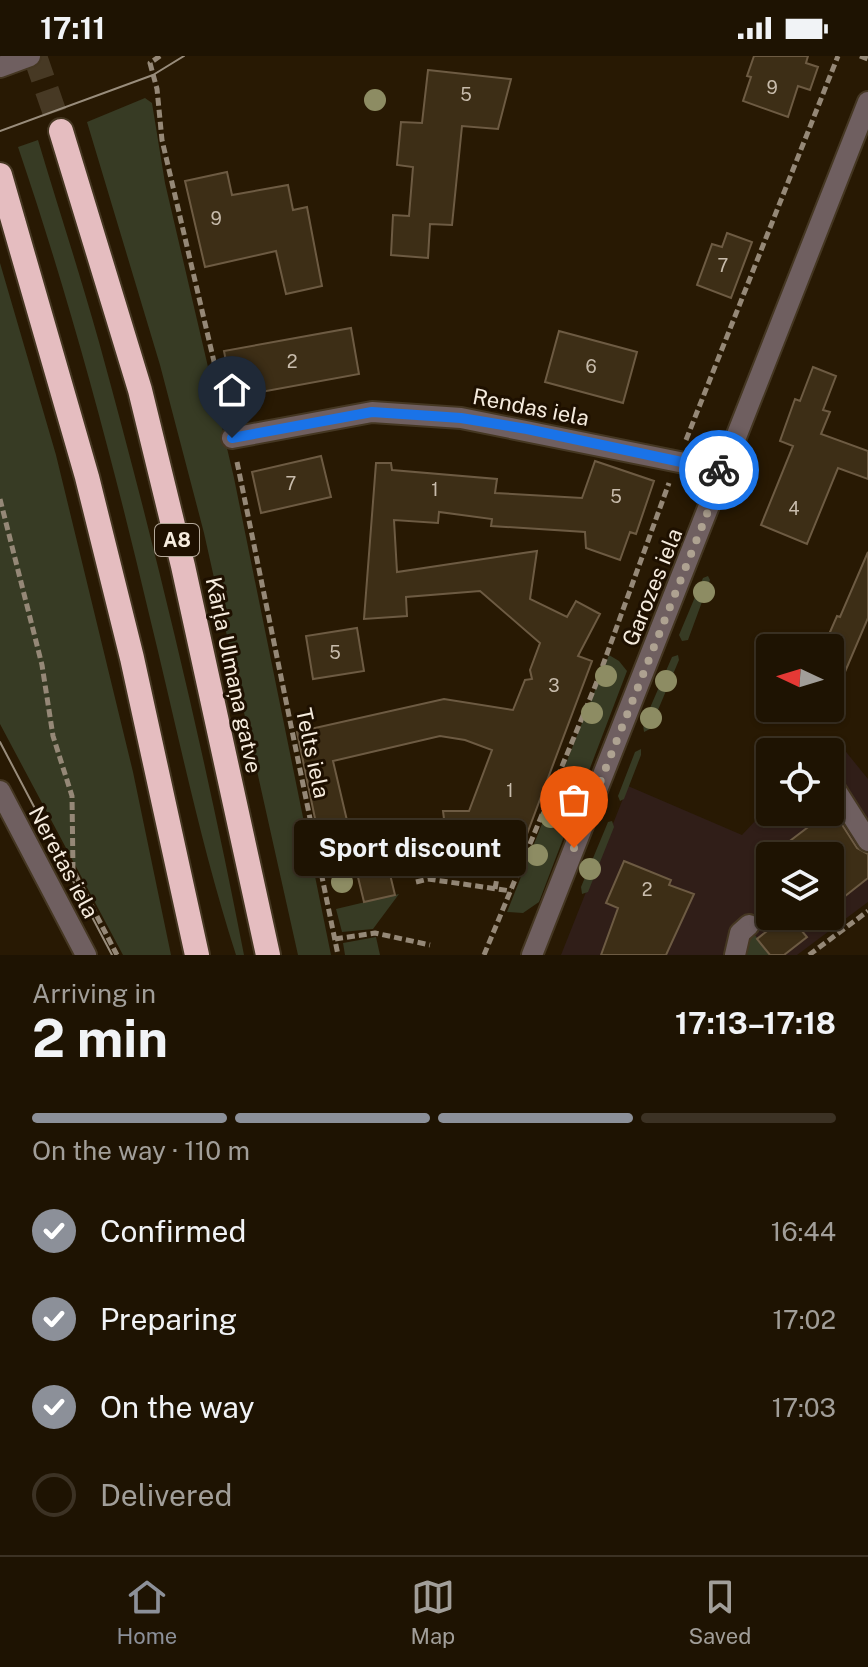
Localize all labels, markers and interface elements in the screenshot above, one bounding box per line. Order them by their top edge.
text: 17:11 [40,10,105,46]
house number: 9 [766,77,778,98]
house number: 5 [460,84,472,105]
house number: 9 [210,208,222,229]
house number: 7 [718,255,728,276]
house number: 2 [287,351,297,372]
pin [198,356,266,438]
house number: 6 [585,356,597,377]
icon: home [210,368,254,412]
street label: Rendas iela [471,383,591,431]
courier [679,430,759,510]
icon: bike [697,448,741,492]
house number: 7 [286,473,296,494]
house number: 1 [431,479,439,500]
house number: 5 [610,486,622,507]
house number: 4 [788,498,800,519]
road number: A8 [155,524,199,556]
street label: Garozes iela [617,524,687,650]
street label: Kārļa Ulmaņa gatve [201,575,267,775]
north arrow [756,634,844,722]
map controls [756,634,844,930]
house number: 5 [329,642,341,663]
house number: 3 [548,675,560,696]
street label: Telts iela [291,706,335,800]
button: locate [756,738,844,826]
pin [540,766,608,848]
icon: bag [552,778,596,822]
house number: 1 [506,780,514,801]
street label: Neretas iela [24,802,104,922]
callout: Sport discount [294,820,526,876]
text: Sport discount [319,832,501,863]
button: layers [756,842,844,930]
house number: 2 [642,879,652,900]
text: Arriving in [32,978,156,1009]
text: 17:13–17:18 [675,1005,836,1041]
text: 2 min [32,1008,168,1069]
text: On the way · 110 m [32,1135,250,1166]
icon: check [32,1209,76,1253]
text: Confirmed [100,1213,246,1249]
text: 16:44 [771,1216,836,1247]
icon: check [32,1297,76,1341]
text: Preparing [100,1301,237,1337]
text: 17:02 [773,1304,836,1335]
icon: check [32,1385,76,1429]
text: On the way [100,1389,254,1425]
text: 17:03 [772,1392,836,1423]
text: Delivered [100,1477,232,1513]
tab: Home [117,1575,177,1649]
tab: Map [410,1575,455,1649]
tab: Saved [688,1575,751,1649]

